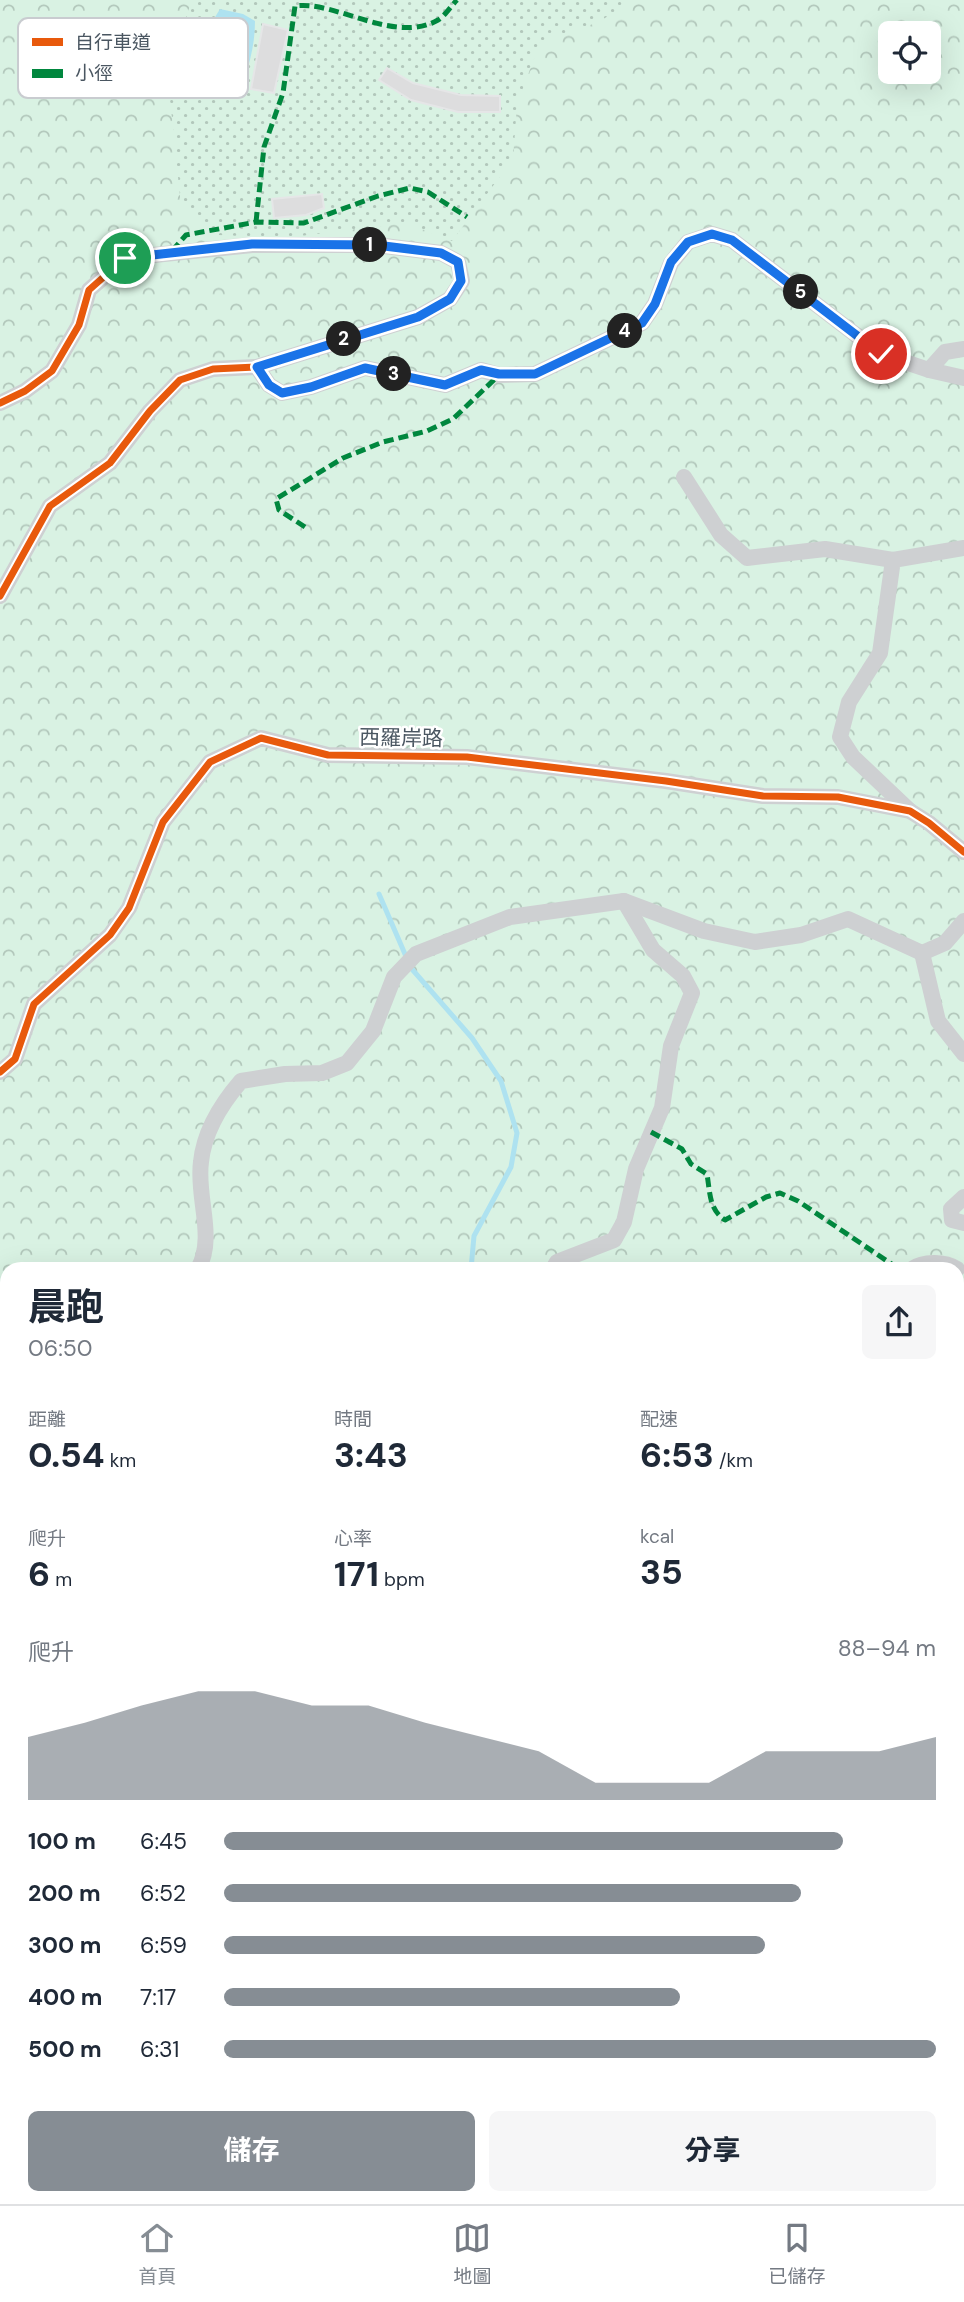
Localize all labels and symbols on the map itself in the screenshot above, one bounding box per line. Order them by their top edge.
legend [18,18,248,98]
text: 自行車道 [75,30,151,55]
text: 小徑 [75,61,113,86]
pin [95,228,155,288]
pin: 1 [352,228,388,262]
pin: 5 [784,274,818,310]
pin: 4 [608,314,642,348]
pin: 2 [326,322,362,356]
pin [851,324,911,384]
pin: 3 [376,356,412,392]
street label: 西羅岸路 [359,723,443,753]

